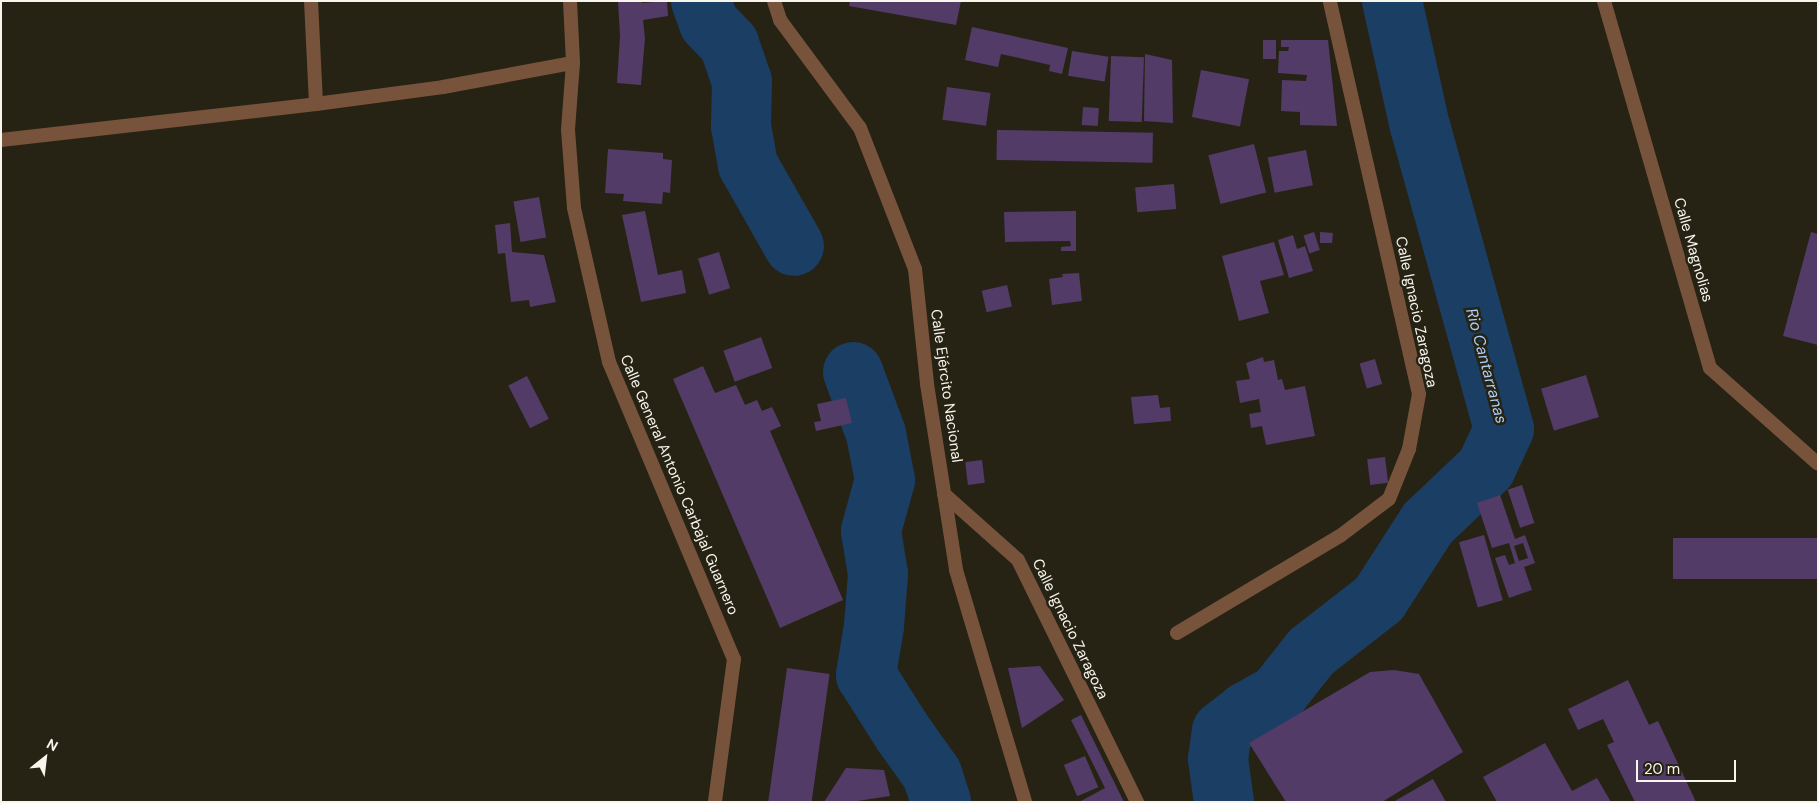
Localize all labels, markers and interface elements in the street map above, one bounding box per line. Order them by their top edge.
street label: Calle Magnolias [1670,196,1716,304]
street label: Calle Ignacio Zaragoza [1391,235,1441,389]
water label: Rio Cantarranas [1461,306,1511,426]
street label: Calle Ejército Nacional [926,308,966,464]
street label: Calle General Antonio Carbajal Guarnero [616,352,742,618]
street label: Calle Ignacio Zaragoza [1028,556,1112,702]
north arrow [20,733,70,783]
text: N [43,735,61,755]
scale bar [1639,750,1739,782]
text: 20 m [1644,759,1680,779]

